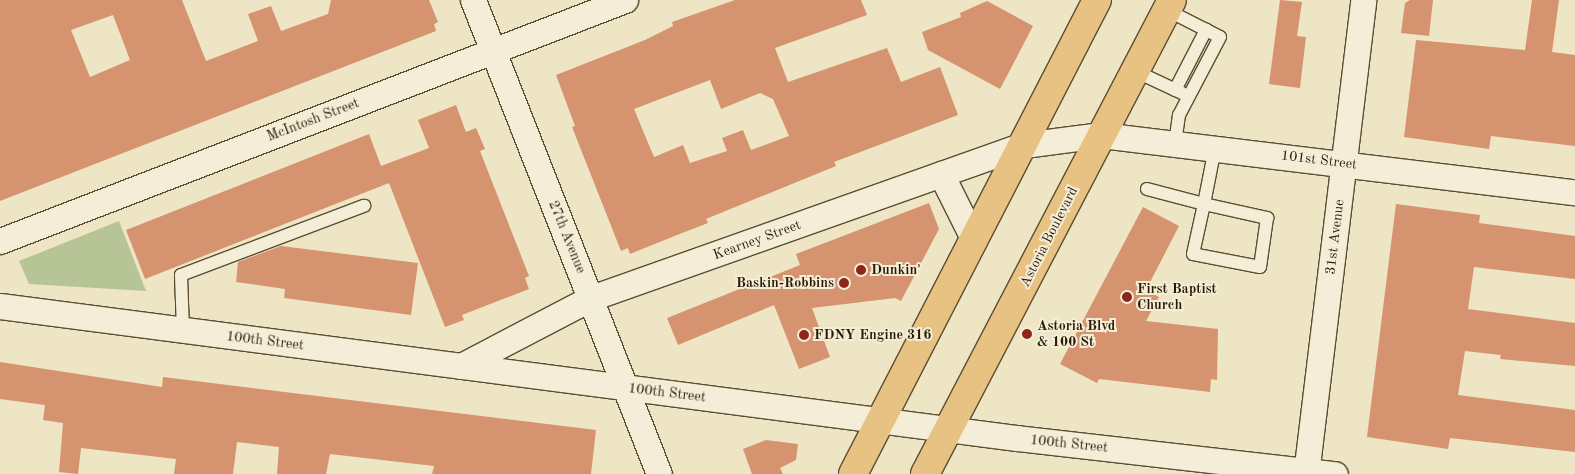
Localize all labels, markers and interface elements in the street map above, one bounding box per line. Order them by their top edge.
street label: McIntosh Street [264,95,362,145]
street label: 101st Street [1280,147,1358,173]
street label: Astoria Boulevard [1016,184,1082,290]
street label: 27th Avenue [545,198,589,276]
street label: 31st Avenue [1322,198,1348,276]
street label: Kearney Street [711,216,803,264]
place label: Dunkin' [871,262,921,278]
marker: Dunkin' [855,264,867,276]
place label: Baskin-Robbins [736,275,834,291]
marker: Baskin-Robbins [838,277,850,289]
place label: First Baptist Church [1137,281,1217,314]
marker: First Baptist Church [1121,291,1133,303]
place label: Astoria Blvd & 100 St [1037,318,1115,351]
place label: FDNY Engine 316 [814,327,931,343]
street label: 100th Street [225,328,305,354]
marker: Astoria Blvd & 100 St [1021,328,1033,340]
marker: FDNY Engine 316 [798,329,810,341]
street label: 100th Street [627,380,707,406]
street label: 100th Street [1029,432,1109,456]

